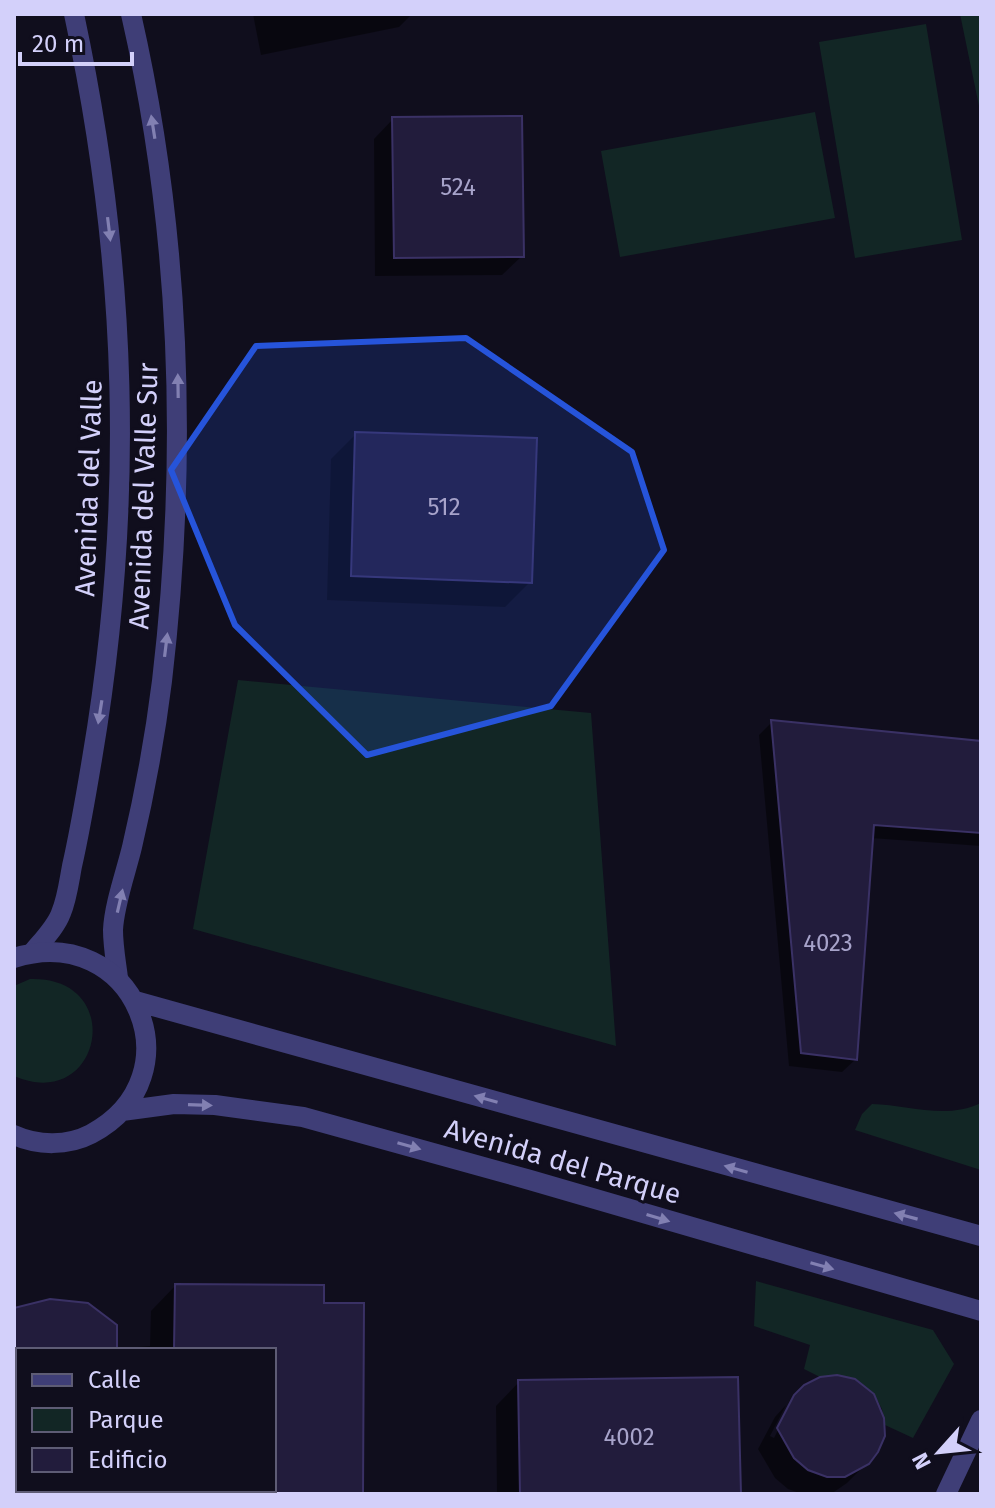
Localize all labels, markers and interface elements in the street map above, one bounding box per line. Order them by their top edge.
scale bar [20,16,132,66]
text: 20 m [32,30,84,58]
one-way arrow [146,114,159,139]
house number: 524 [440,173,476,201]
one-way arrow [103,217,116,242]
street label: Avenida del Valle Sur [122,362,165,630]
one-way arrow [172,373,184,398]
street label: Avenida del Valle [68,379,109,597]
house number: 512 [427,493,461,521]
one-way arrow [160,633,173,658]
one-way arrow [93,699,106,724]
one-way arrow [114,888,126,913]
house number: 4023 [803,929,853,957]
one-way arrow [473,1092,498,1104]
one-way arrow [188,1099,213,1111]
street label: Avenida del Parque [441,1112,685,1211]
one-way arrow [397,1140,421,1153]
one-way arrow [724,1162,749,1174]
one-way arrow [893,1209,918,1221]
one-way arrow [647,1212,671,1225]
one-way arrow [810,1260,835,1272]
legend [16,1348,276,1492]
text: Calle [88,1366,141,1394]
text: Parque [88,1406,164,1434]
north arrow [899,1412,979,1492]
house number: 4002 [603,1423,655,1451]
text: Edificio [88,1446,168,1474]
text: N [906,1448,937,1473]

